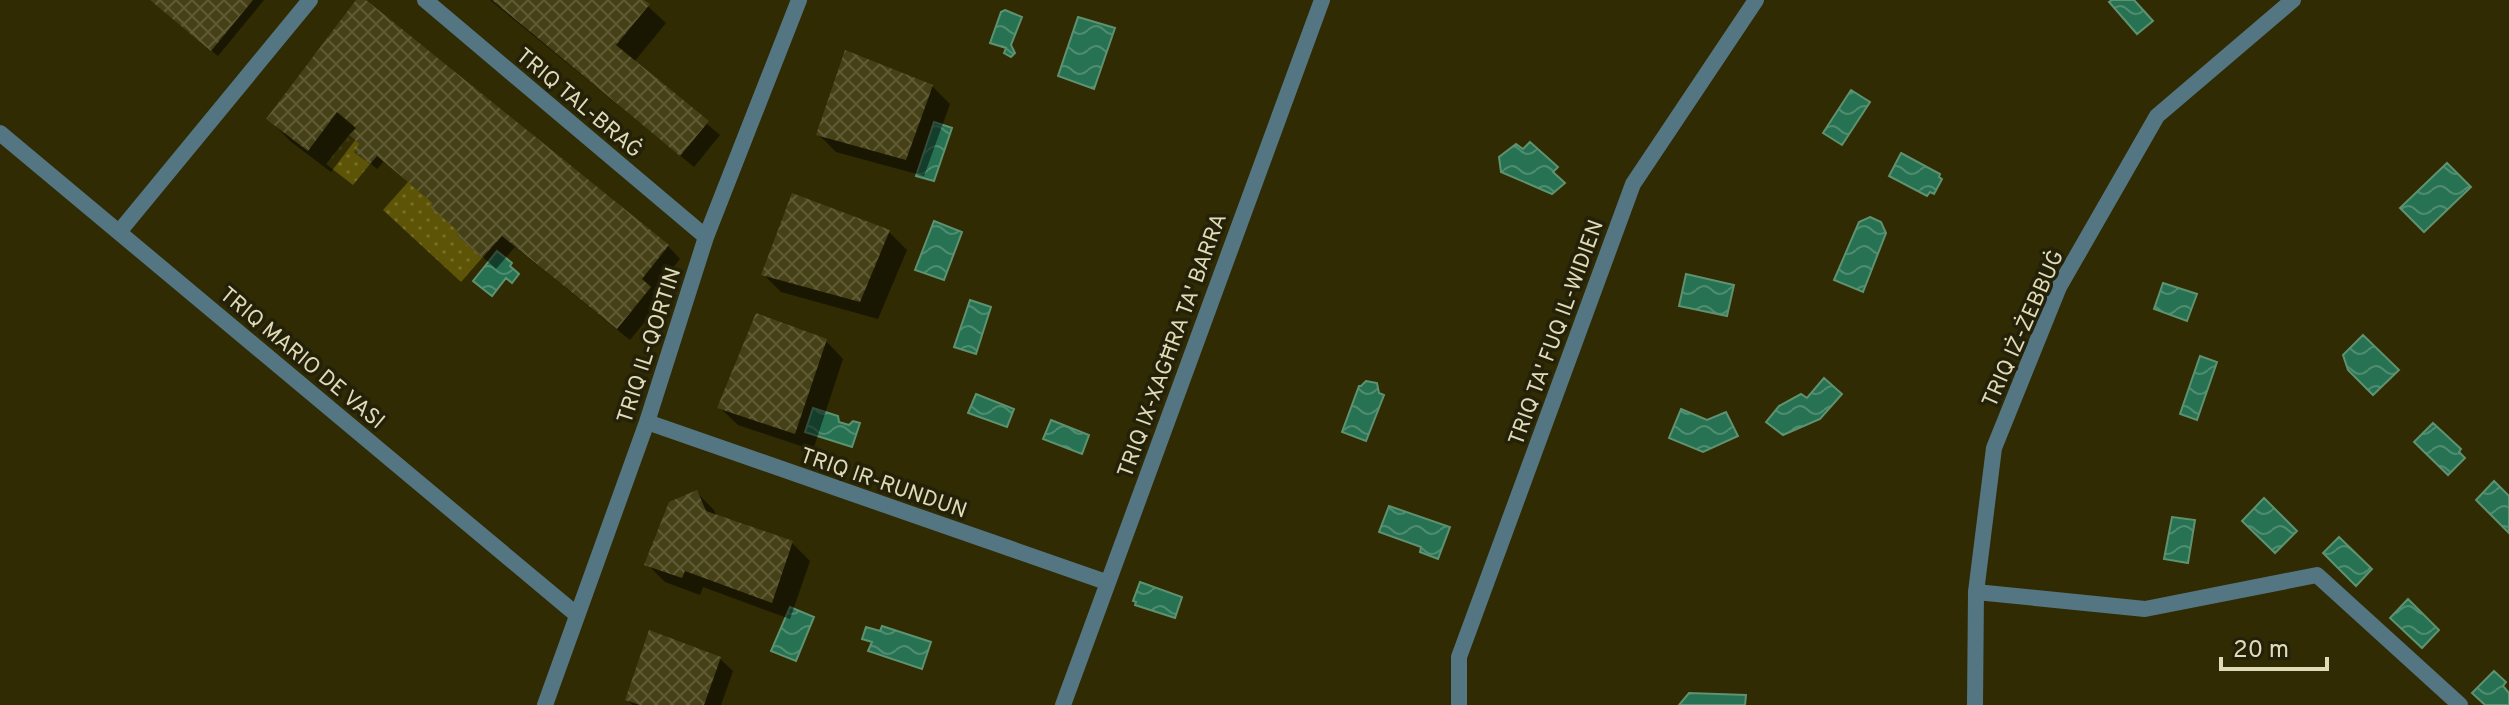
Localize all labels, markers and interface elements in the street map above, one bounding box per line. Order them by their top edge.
street label: TRIQ TAL-BRAĠ [510,42,648,165]
street label: TRIQ IX-XAGĦRA TA' BARRA [1113,210,1234,482]
street label: TRIQ TA' FUQ IL-WIDIEN [1504,216,1611,449]
street label: TRIQ IŻ-ŻEBBUĠ [1976,245,2071,412]
street label: TRIQ IL-QORTIN [612,264,688,427]
street label: TRIQ MARIO DE VASI [213,282,389,436]
street label: TRIQ IR-RUNDUN [796,443,970,526]
scale bar [2221,621,2327,671]
text: 20 m [2233,636,2289,666]

